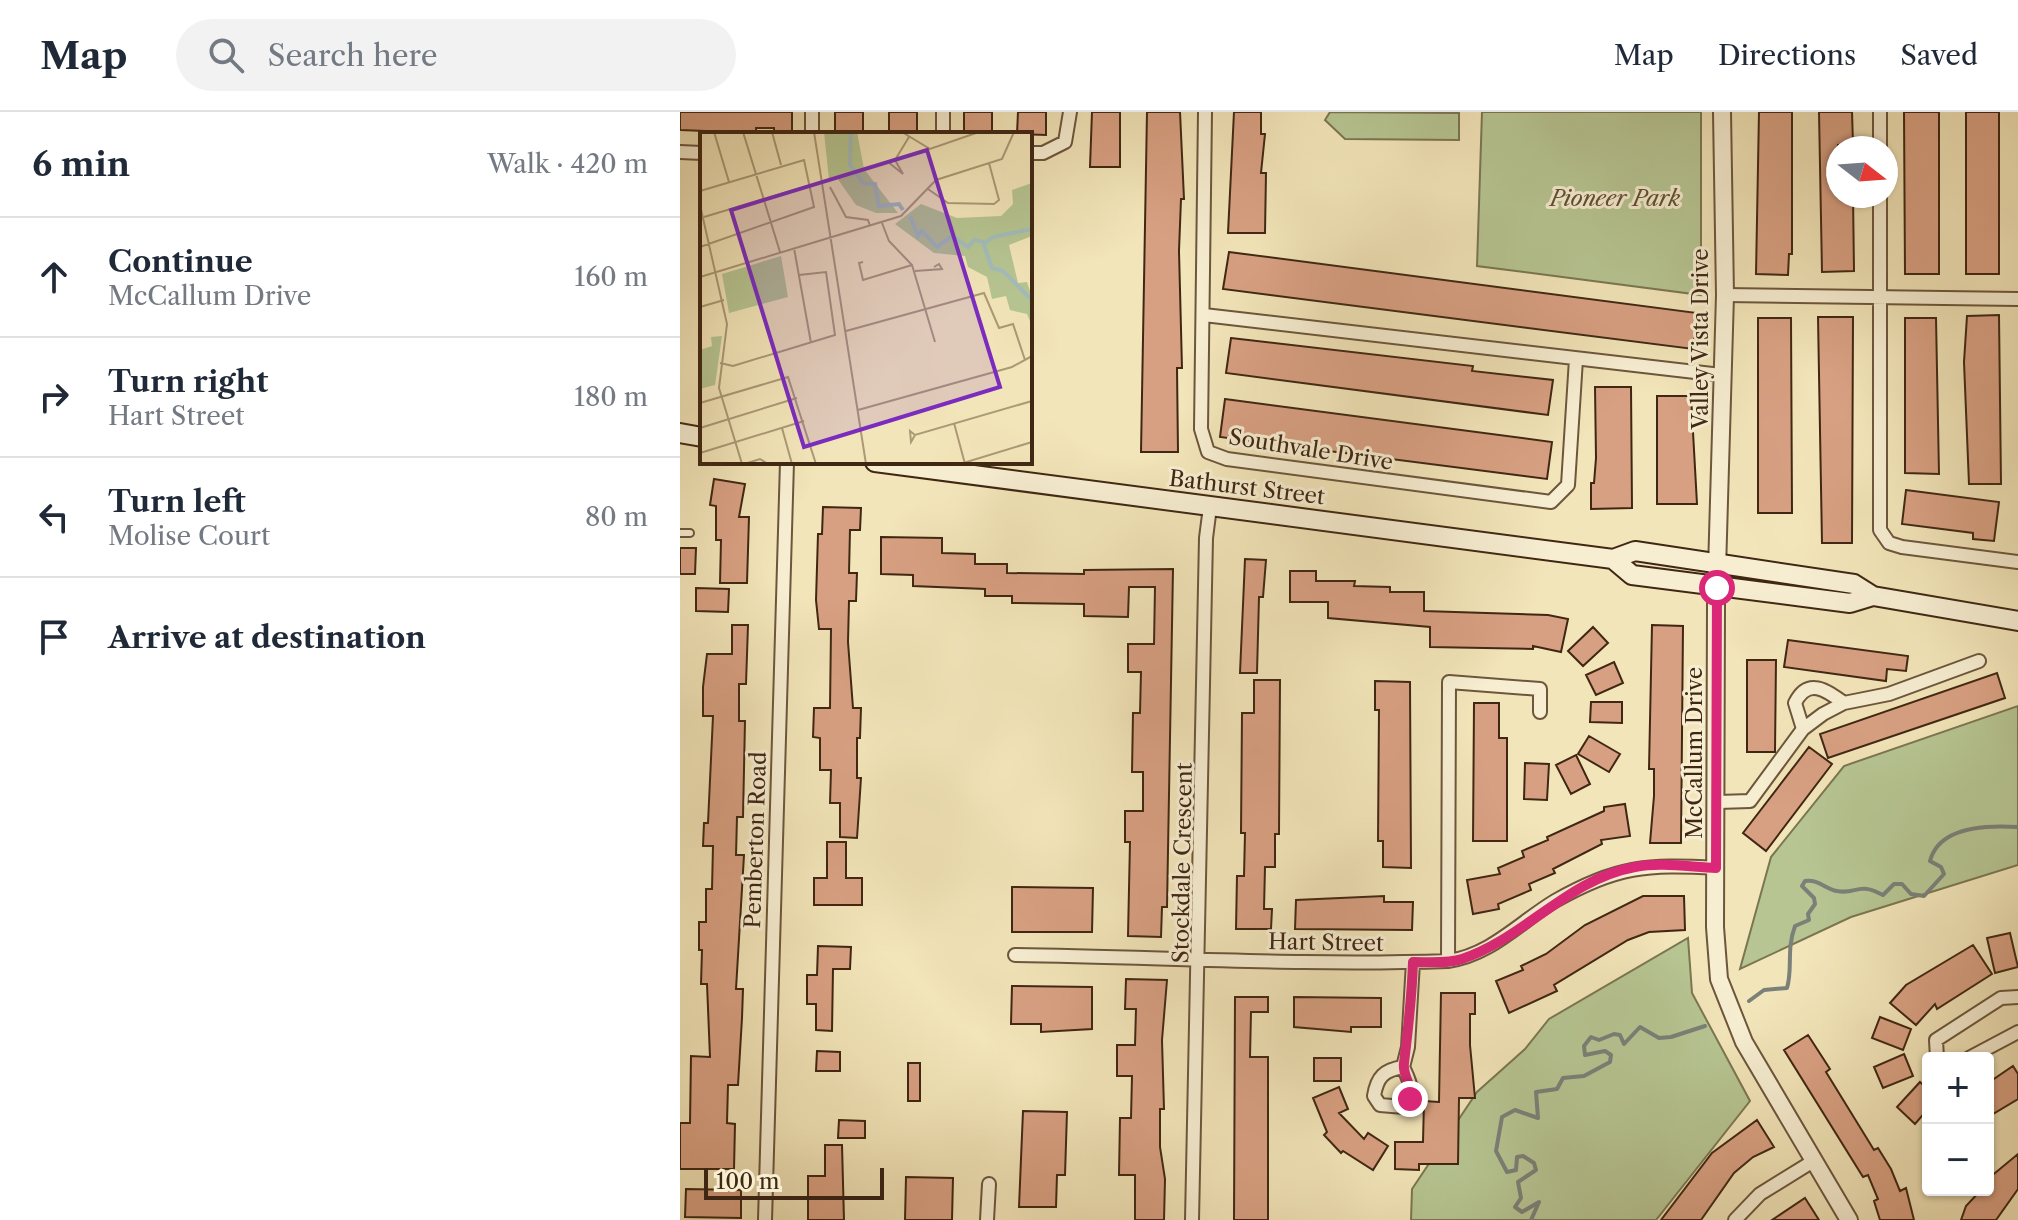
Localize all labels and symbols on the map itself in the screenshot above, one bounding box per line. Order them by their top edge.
inset map [700,132,1032,464]
north arrow [1826,136,1898,208]
park label: Pioneer Park [1548,185,1681,212]
street label: Valley Vista Drive [1687,248,1714,431]
street label: Southvale Drive [1227,423,1395,476]
street label: Bathurst Street [1167,465,1327,510]
route start [1699,570,1735,606]
street label: McCallum Drive [1681,667,1708,839]
street label: Pemberton Road [739,751,772,929]
street label: Stockdale Crescent [1167,762,1198,964]
street label: Hart Street [1268,928,1384,957]
route end [1392,1081,1428,1117]
scale bar [704,1164,884,1200]

